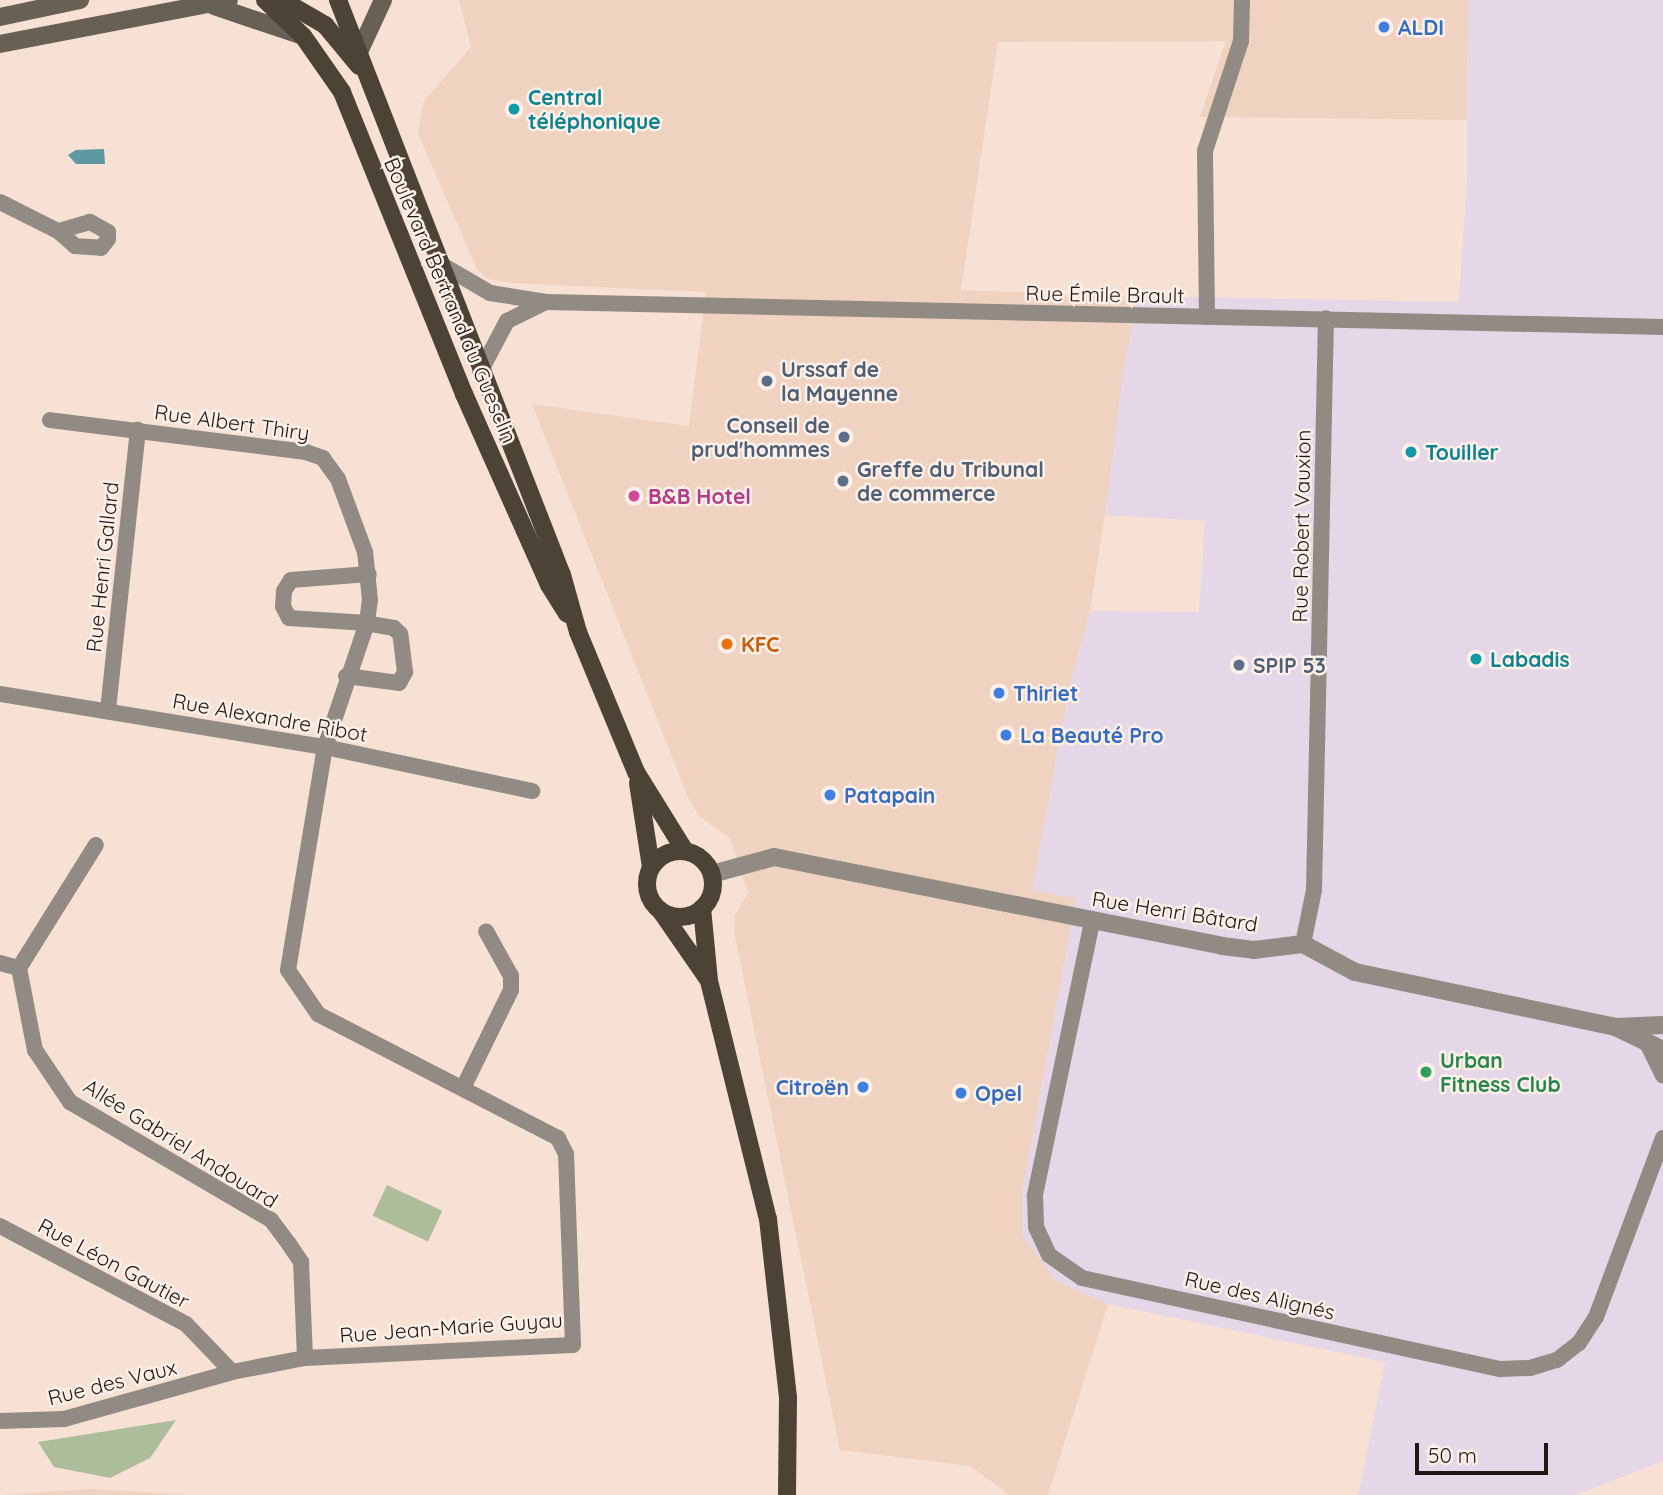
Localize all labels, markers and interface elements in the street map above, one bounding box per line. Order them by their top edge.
place label: ALDI [1398,14,1444,40]
marker: ALDI [1376,19,1392,35]
place label: Central téléphonique [528,84,661,134]
marker: Central téléphonique [506,101,522,117]
street label: Boulevard Bertrand du Guesclin [379,153,523,447]
street label: Rue Émile Brault [1025,280,1185,308]
place label: Urssaf de la Mayenne [781,356,898,406]
marker: Urssaf de la Mayenne [759,373,775,389]
street label: Rue Albert Thiry [153,399,311,445]
place label: Conseil de prud'hommes [691,412,830,462]
marker: Conseil de prud'hommes [836,429,852,445]
street label: Rue Robert Vauxion [1287,429,1315,623]
place label: Touiller [1425,439,1499,465]
marker: Touiller [1403,444,1419,460]
place label: Greffe du Tribunal de commerce [857,456,1044,506]
marker: Greffe du Tribunal de commerce [835,473,851,489]
street label: Rue Henri Gallard [81,481,123,653]
place label: B&B Hotel [648,483,751,509]
marker: B&B Hotel [626,488,642,504]
place label: KFC [741,631,780,657]
marker: KFC [719,636,735,652]
place label: Labadis [1490,646,1570,672]
marker: Labadis [1468,651,1484,667]
place label: SPIP 53 [1253,652,1326,678]
marker: SPIP 53 [1231,657,1247,673]
place label: Thiriet [1013,680,1078,706]
marker: Thiriet [991,685,1007,701]
street label: Rue Alexandre Ribot [171,687,369,747]
place label: La Beauté Pro [1020,722,1164,748]
marker: La Beauté Pro [998,727,1014,743]
place label: Patapain [844,782,935,808]
marker: Patapain [822,787,838,803]
street label: Rue Henri Bâtard [1090,885,1260,937]
place label: Urban Fitness Club [1440,1047,1561,1097]
marker: Urban Fitness Club [1418,1064,1434,1080]
street label: Allée Gabriel Andouard [79,1073,283,1213]
place label: Citroën [776,1074,849,1100]
marker: Citroën [855,1079,871,1095]
place label: Opel [975,1080,1022,1106]
marker: Opel [953,1085,969,1101]
street label: Rue Léon Gautier [34,1212,194,1314]
street label: Rue des Alignés [1182,1265,1338,1325]
street label: Rue Jean-Marie Guyau [339,1307,563,1347]
street label: Rue des Vaux [45,1354,179,1410]
scale bar [1418,1428,1551,1472]
text: 50 m [1428,1442,1477,1468]

